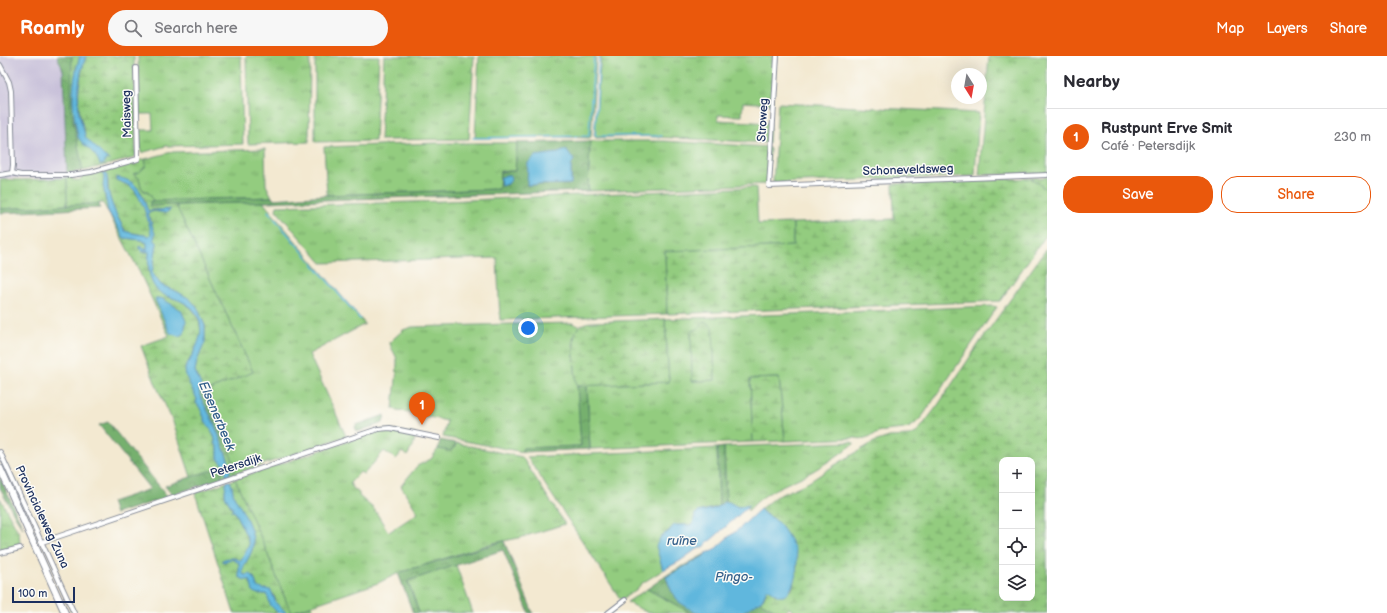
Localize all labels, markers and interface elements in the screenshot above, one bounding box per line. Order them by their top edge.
search box [108,10,388,46]
text: Roamly [20,17,84,40]
icon: search [122,17,144,39]
text: Search here [154,19,238,38]
text: Map [1216,20,1244,37]
text: Layers [1266,20,1308,37]
text: Share [1330,20,1367,37]
north arrow [951,68,987,104]
text: Nearby [1063,72,1120,92]
street label: Maisweg [119,90,135,138]
street label: Stroweg [754,98,772,142]
text: Rustpunt Erve Smit [1101,119,1232,138]
text: 1 [1073,129,1079,145]
text: 230 m [1334,129,1371,145]
text: Café · Petersdijk [1101,138,1195,154]
street label: Schoneveldsweg [862,161,954,179]
button: Save [1063,176,1213,213]
button: Share [1221,176,1371,213]
your location [518,318,538,338]
water label: Elsenerbeek [195,379,239,454]
pin: 1 [409,392,435,425]
street label: Petersdijk [208,451,264,481]
map controls [999,457,1035,601]
button: + [999,457,1035,493]
street label: Provincialeweg Zuna [12,463,73,571]
button: − [999,493,1035,529]
button: locate [999,529,1035,565]
water label: ruïne [667,533,697,549]
button: layers [999,565,1035,601]
water label: Pingo- [715,569,753,585]
scale bar [12,585,75,604]
text: 100 m [18,587,47,600]

